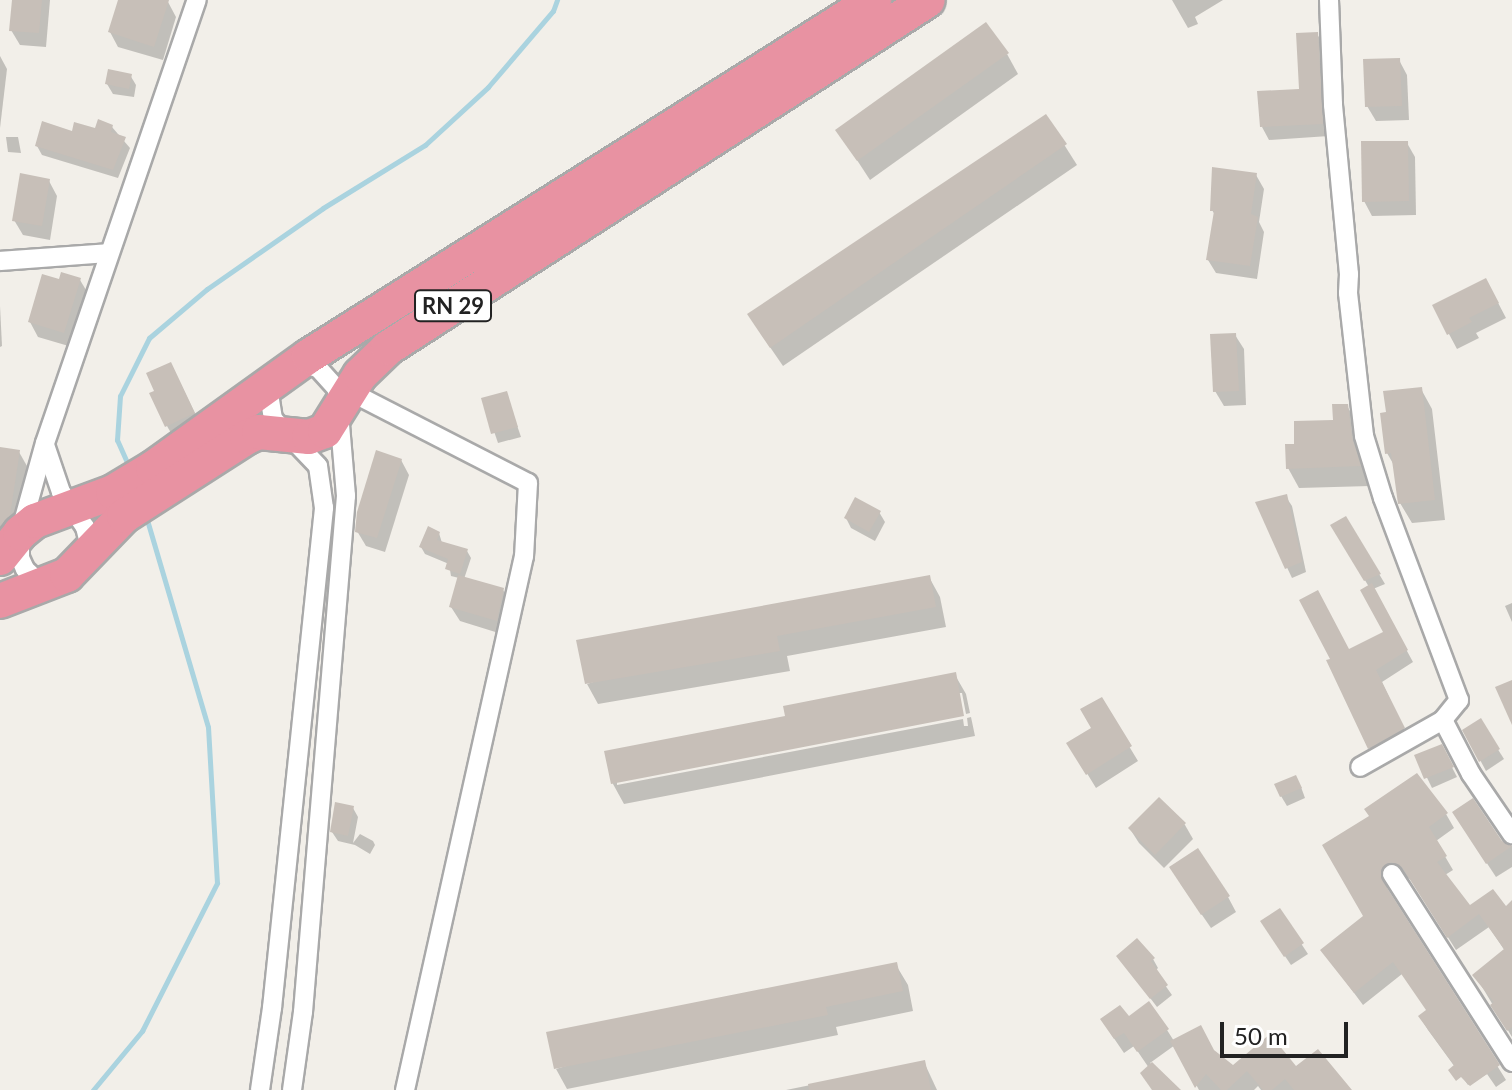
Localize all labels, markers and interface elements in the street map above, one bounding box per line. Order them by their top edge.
road number: RN 29 [413,288,493,324]
scale bar [1224,1006,1352,1056]
text: 50 m [1234,1021,1288,1050]

